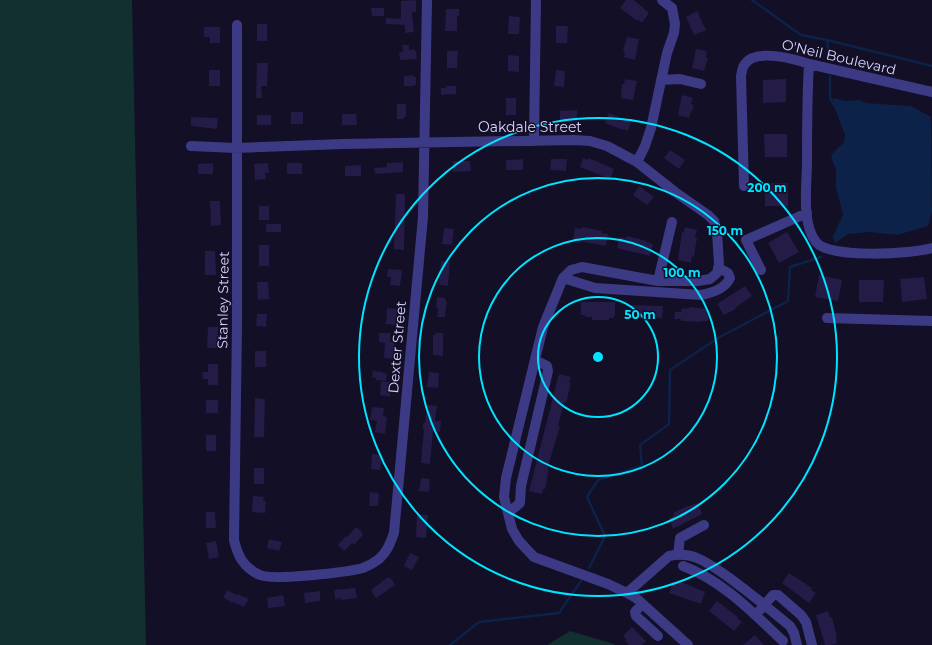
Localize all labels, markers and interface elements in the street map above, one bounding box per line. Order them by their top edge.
street label: O'Neil Boulevard [780,35,898,79]
street label: Oakdale Street [478,118,582,136]
text: 200 m [747,180,787,195]
text: 150 m [707,223,743,238]
street label: Stanley Street [213,251,233,349]
text: 100 m [664,265,700,280]
street label: Dexter Street [384,300,410,394]
text: 50 m [624,307,656,322]
centre of rings [591,350,605,364]

